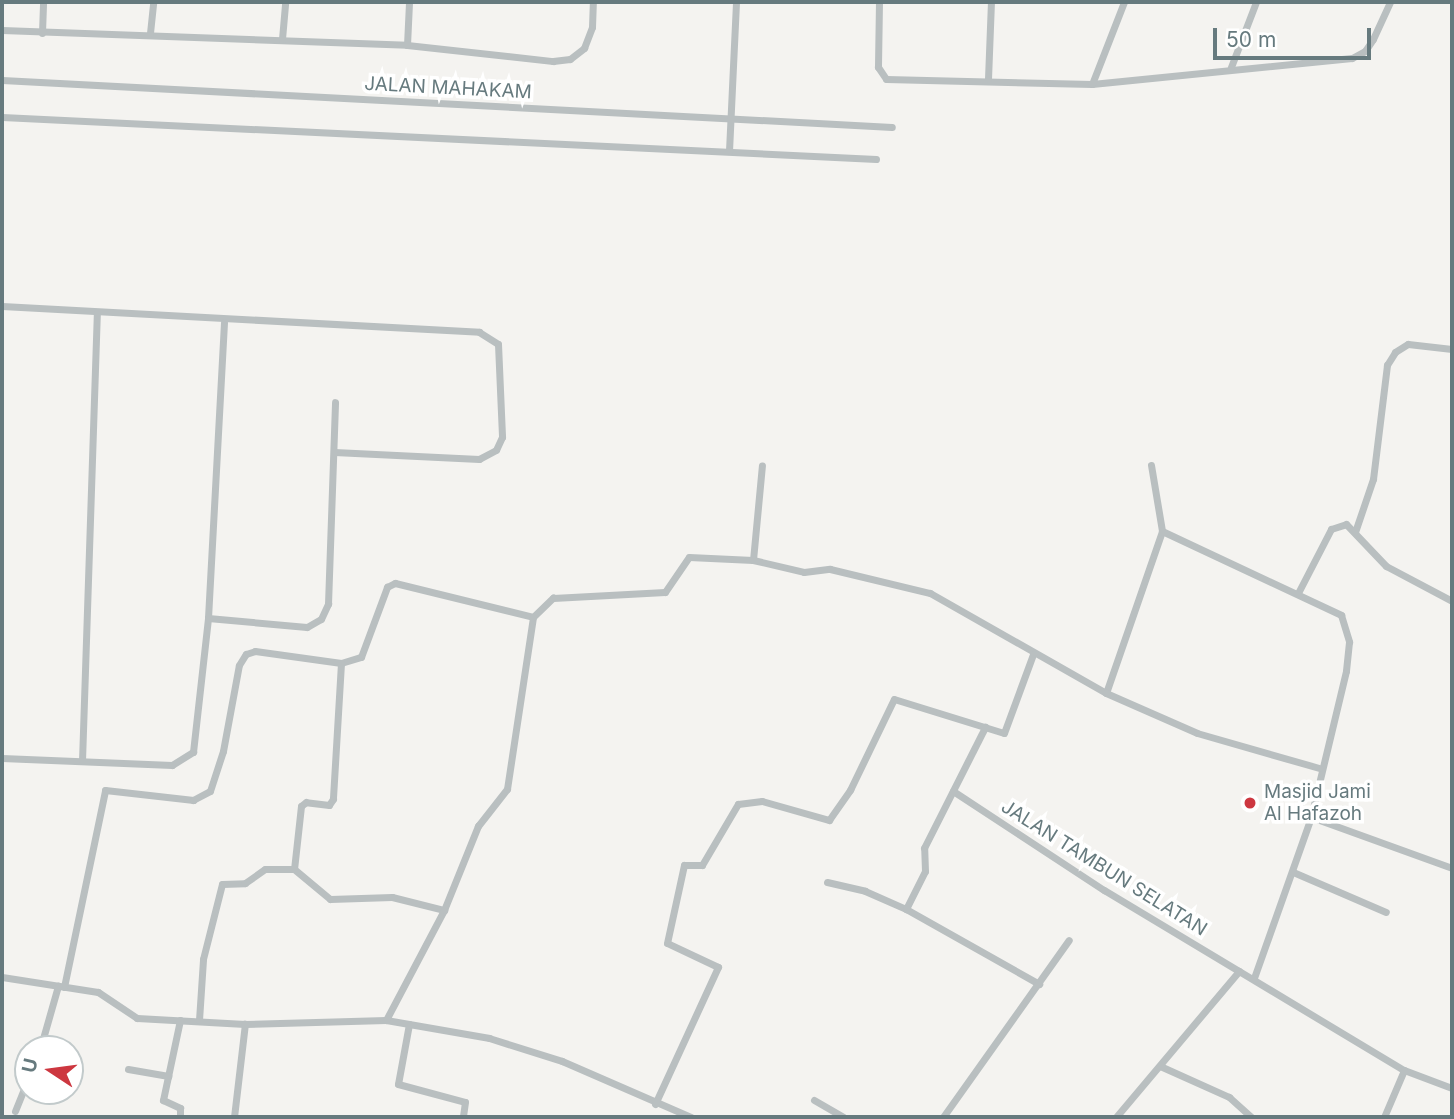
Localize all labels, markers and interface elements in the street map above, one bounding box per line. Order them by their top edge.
scale bar [1216,14,1374,58]
text: 50 m [1226,27,1276,52]
street label: JALAN MAHAKAM [364,72,532,104]
place label: Masjid Jami Al Hafazoh [1264,781,1371,825]
street label: JALAN TAMBUN SELATAN [997,795,1211,941]
marker: Masjid Jami Al Hafazoh [1242,795,1258,811]
north arrow [14,1035,84,1105]
text: U [17,1056,43,1075]

